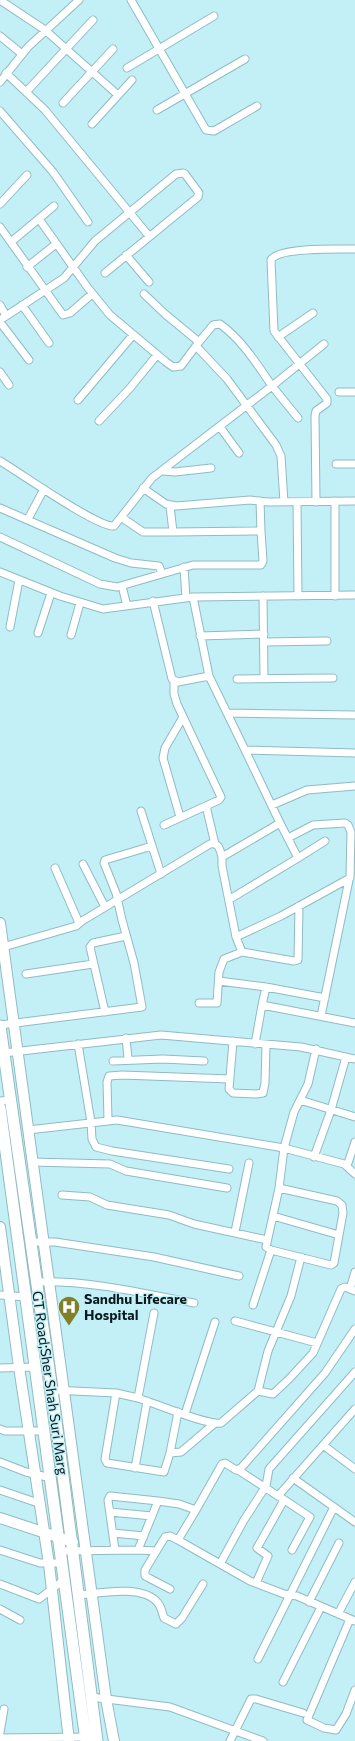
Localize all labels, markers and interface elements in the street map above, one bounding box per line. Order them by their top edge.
street label: GT Road;Sher Shah Suri Marg [29,1290,72,1476]
place label: Sandhu Lifecare Hospital [84,1290,187,1323]
hospital icon: Sandhu Lifecare Hospital [56,1294,82,1327]

